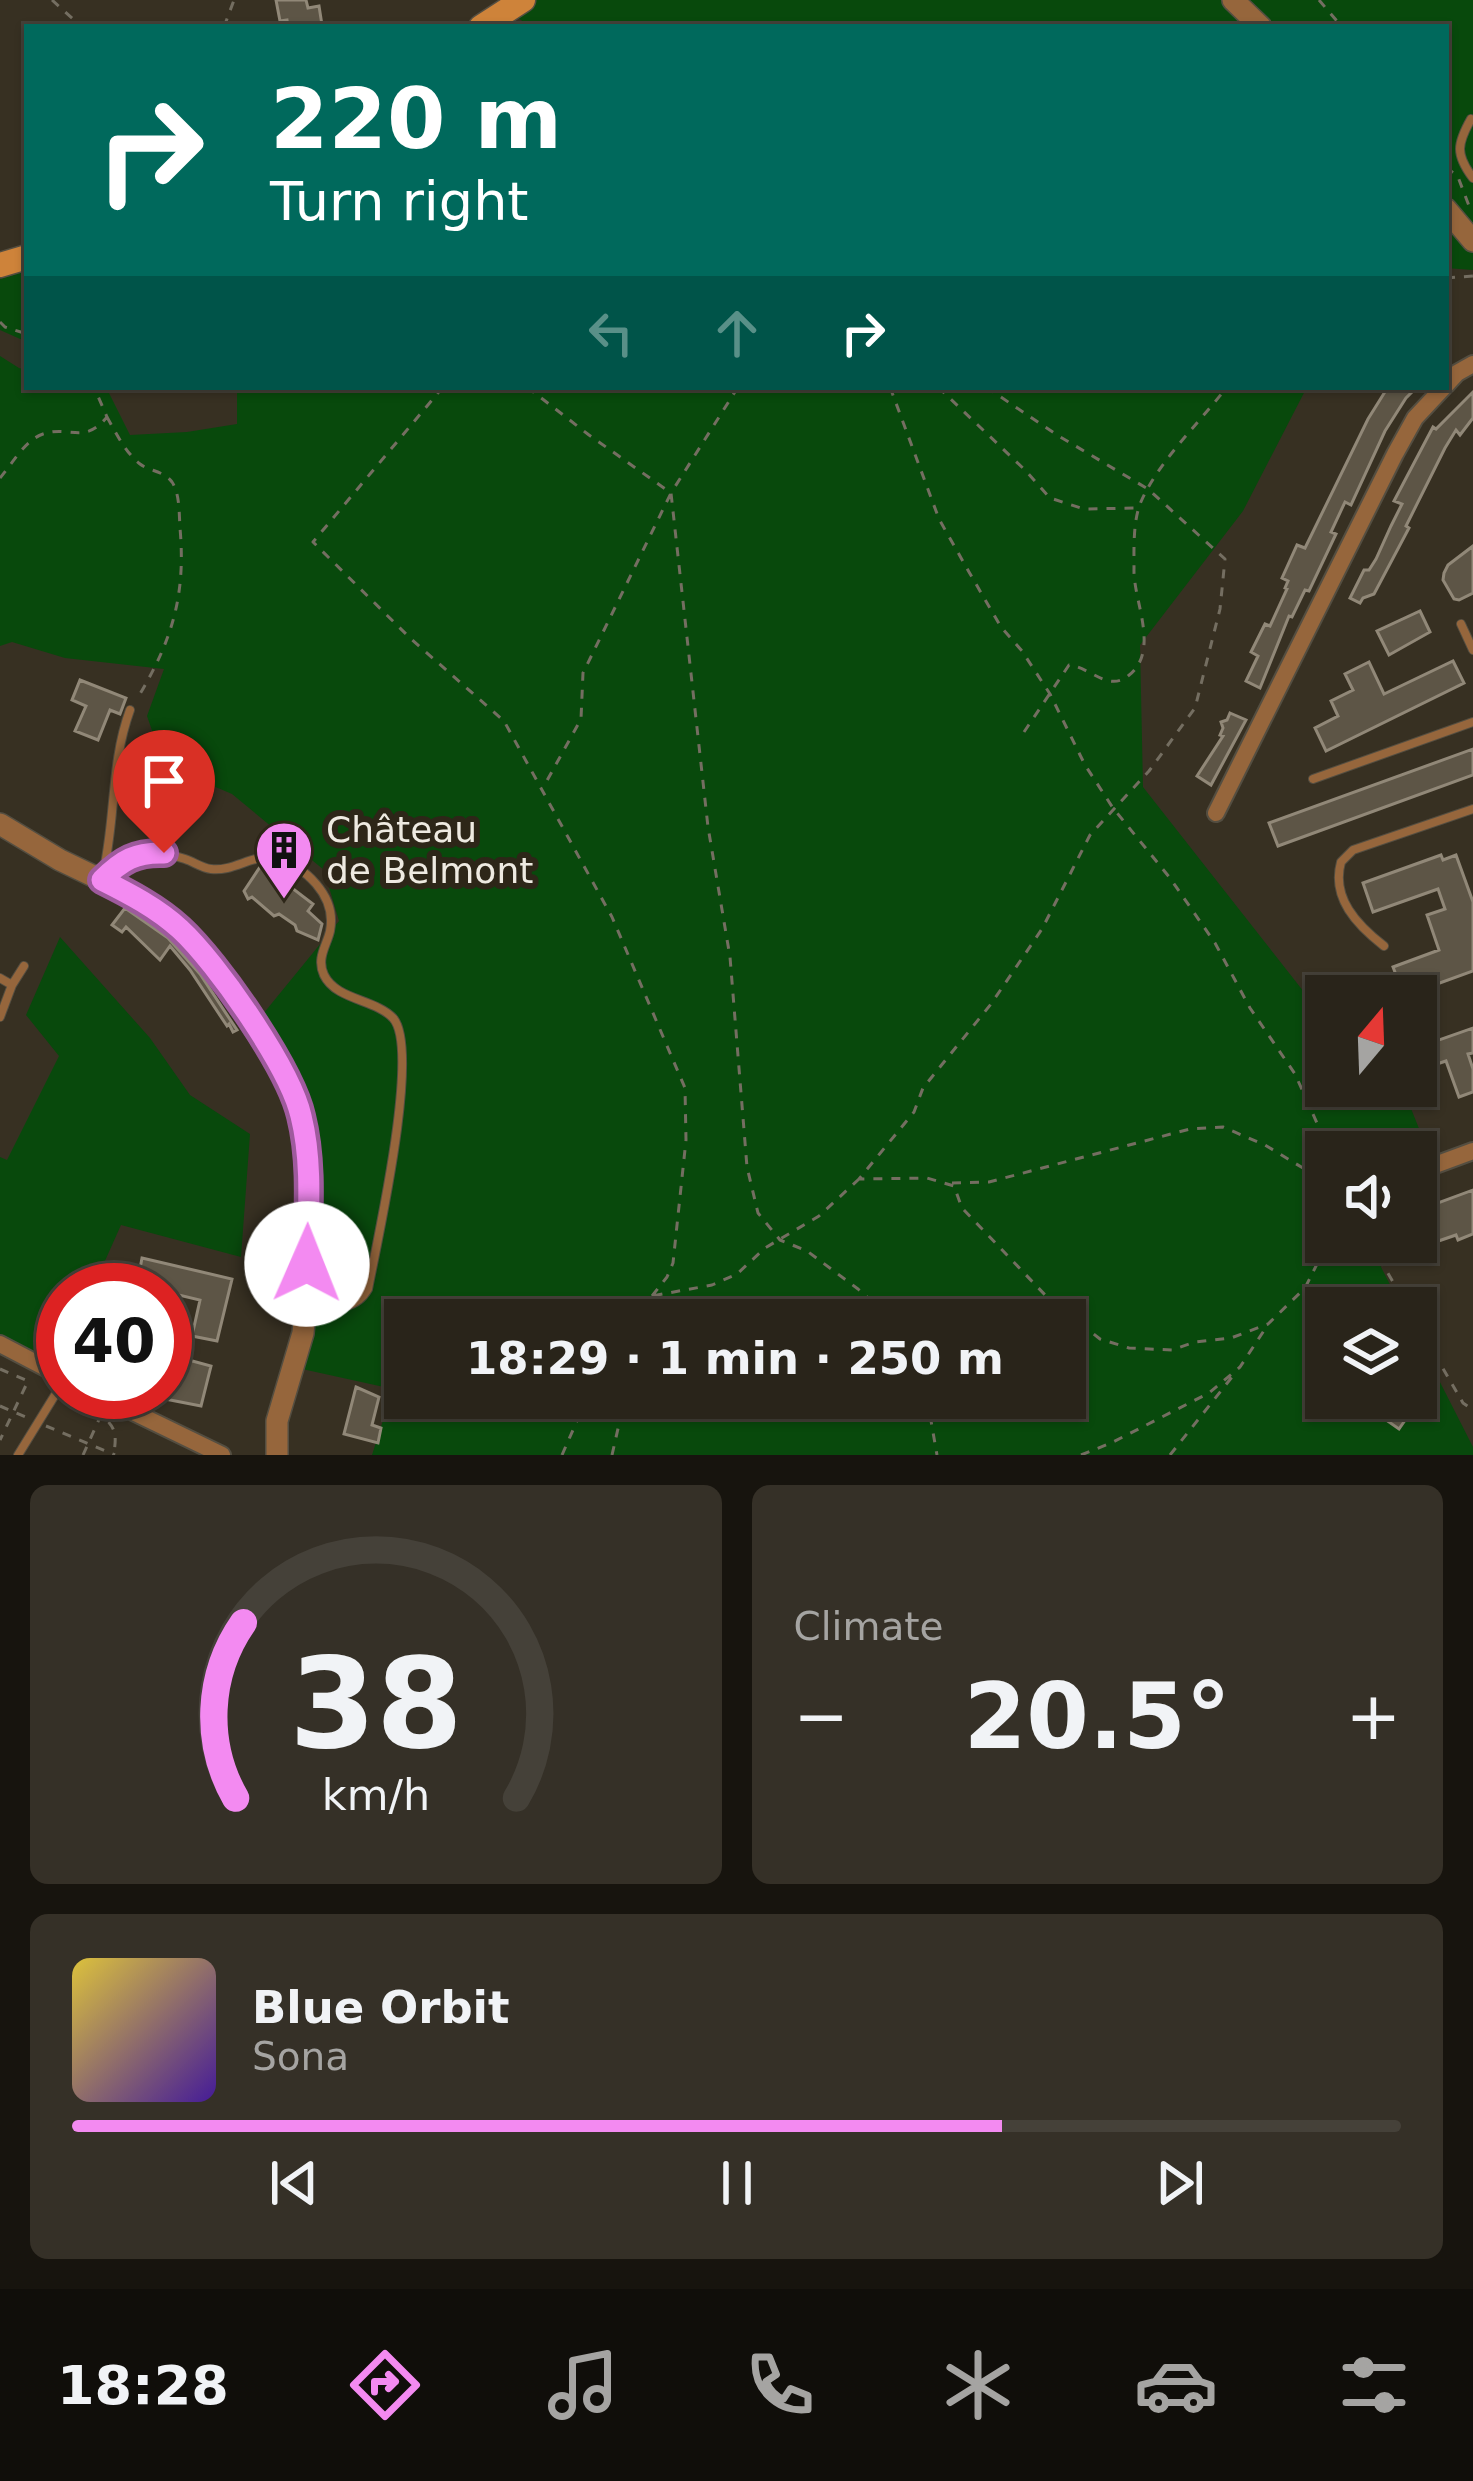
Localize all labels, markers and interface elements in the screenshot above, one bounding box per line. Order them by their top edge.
text: 220 m [270,70,562,168]
icon: right [72,72,228,228]
text: Turn right [270,170,529,233]
icon: left [578,300,644,366]
icon: ahead [704,300,770,366]
icon: right [830,300,896,366]
pin [113,730,215,853]
icon: arrive [131,748,197,814]
place label: Château de Belmont [326,809,533,891]
building icon: Château de Belmont [253,819,315,901]
north arrow [1305,975,1437,1107]
map controls [1305,975,1437,1419]
button: sound [1305,1131,1437,1263]
position arrow [244,1201,370,1327]
speed limit sign: 40 [36,1263,192,1419]
button: layers [1305,1287,1437,1419]
text: 18:29 · 1 min · 250 m [466,1332,1004,1385]
text: Climate [794,1604,944,1649]
text: 38 [289,1631,463,1776]
text: 20.5° [964,1664,1231,1769]
text: − [794,1678,849,1755]
text: + [1346,1678,1401,1755]
text: km/h [322,1769,430,1819]
text: Blue Orbit [252,1981,510,2034]
text: Sona [252,2034,349,2079]
icon: previous [261,2150,327,2216]
icon: pause [704,2150,770,2216]
icon: next [1147,2150,1213,2216]
icon: directions [343,2343,427,2427]
icon: music [541,2343,625,2427]
icon: phone [738,2343,822,2427]
icon: climate [936,2343,1020,2427]
icon: car [1134,2343,1218,2427]
icon: filters [1332,2343,1416,2427]
text: 18:28 [57,2354,229,2417]

